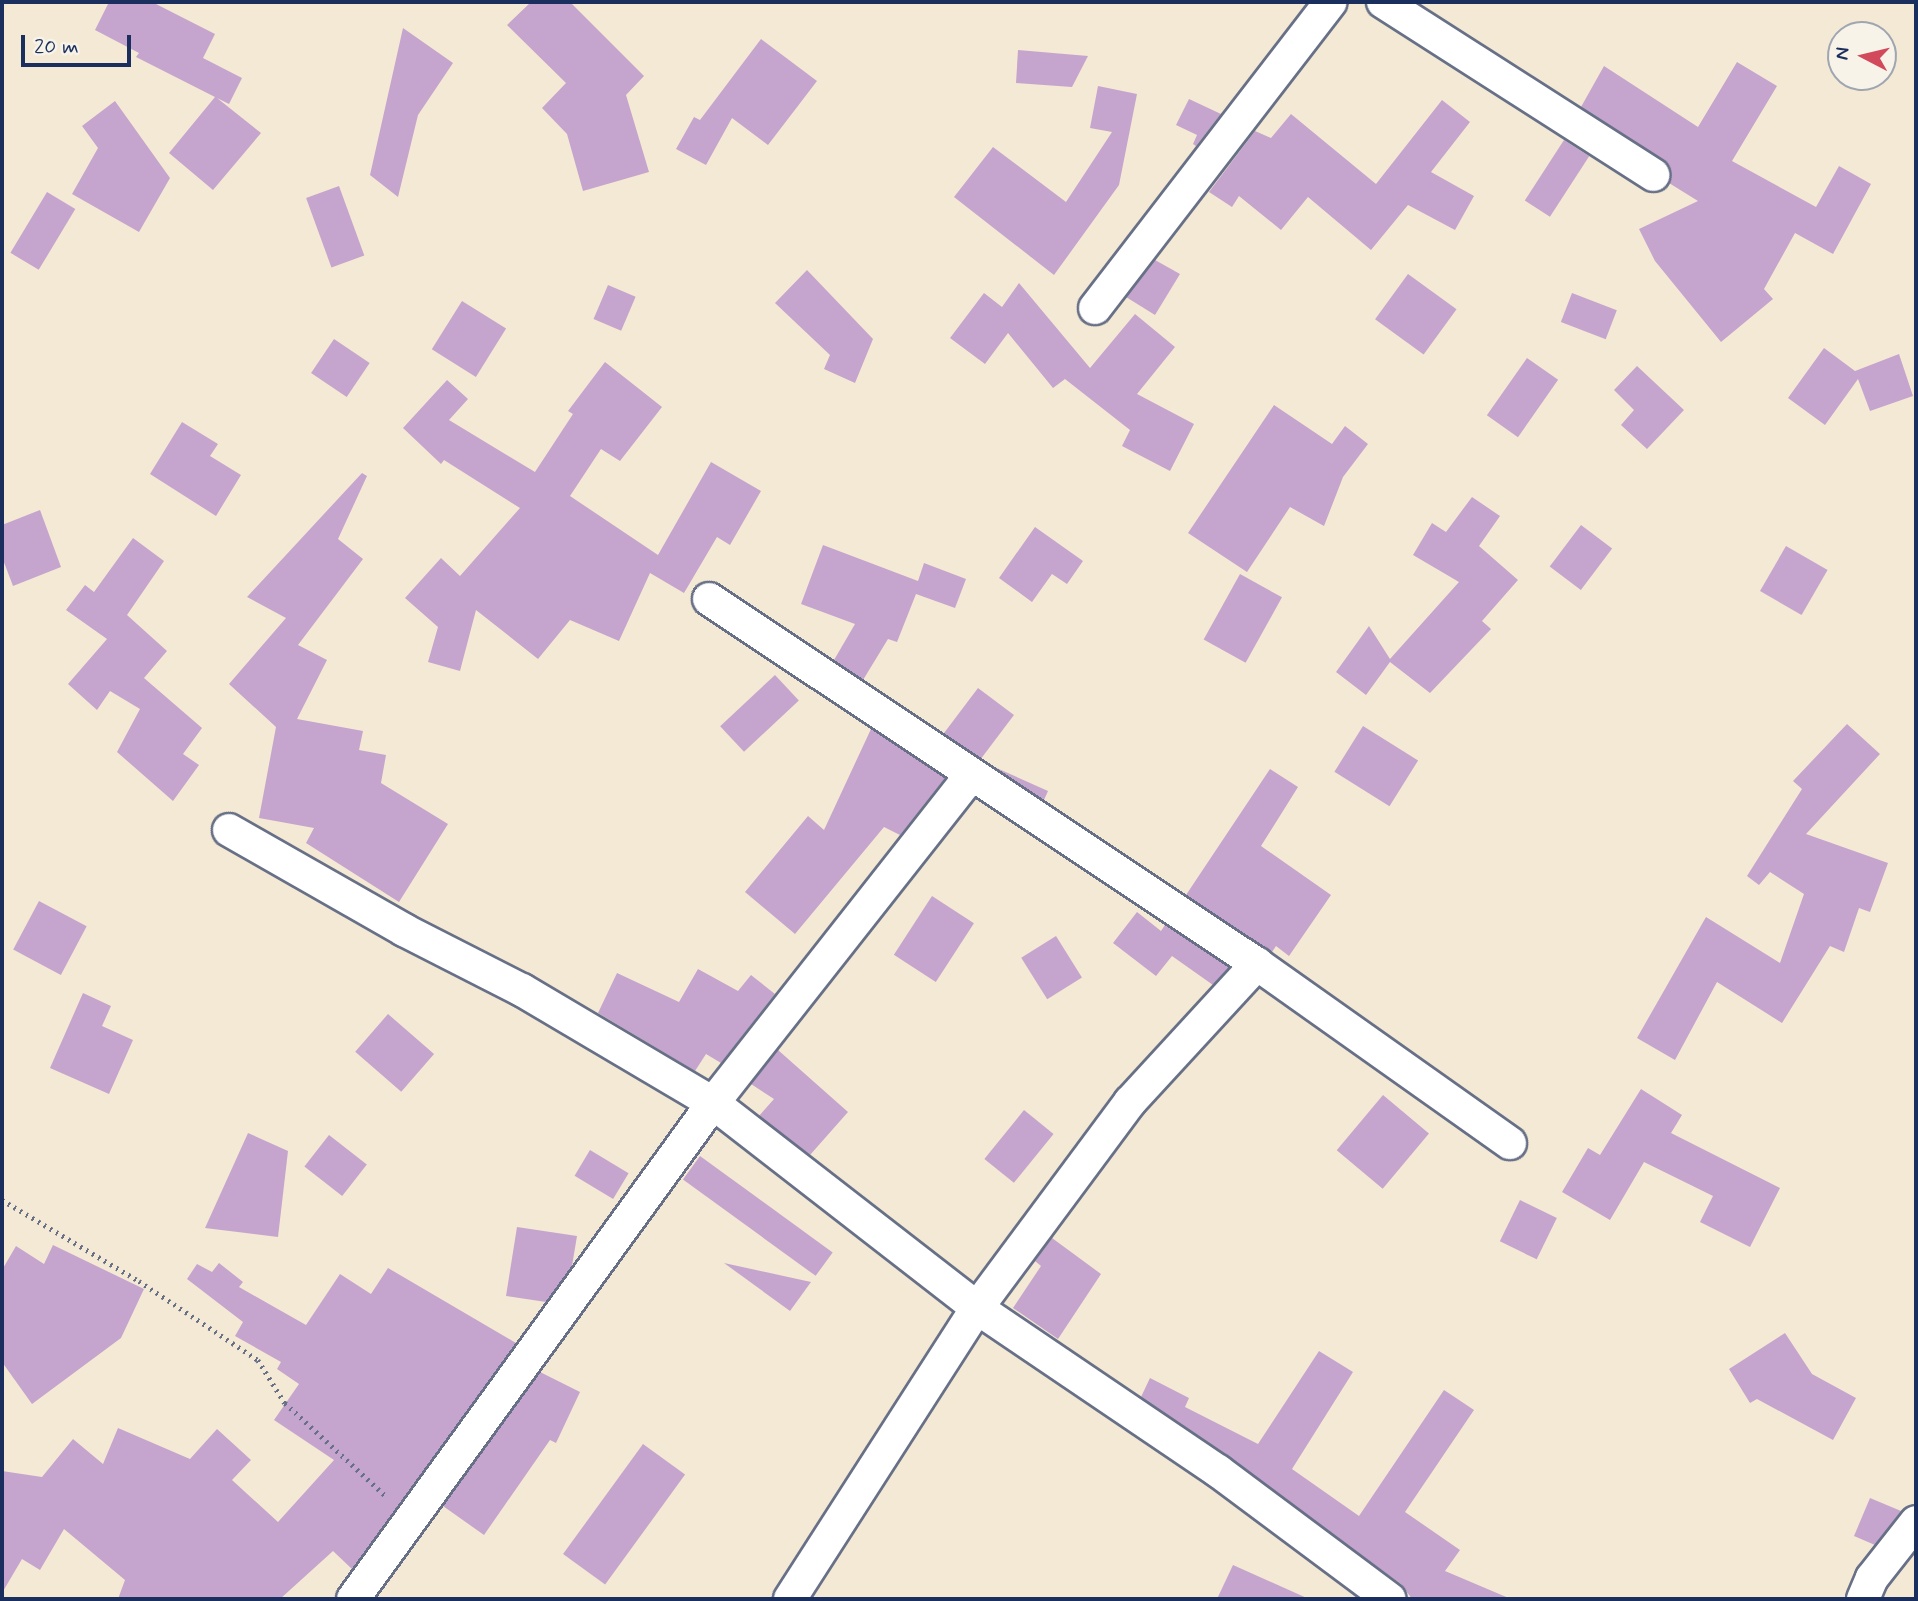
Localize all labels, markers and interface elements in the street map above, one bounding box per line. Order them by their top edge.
scale bar [24,21,135,65]
north arrow [1827,21,1897,91]
text: 20 m [34,33,79,61]
text: N [1829,46,1856,61]

